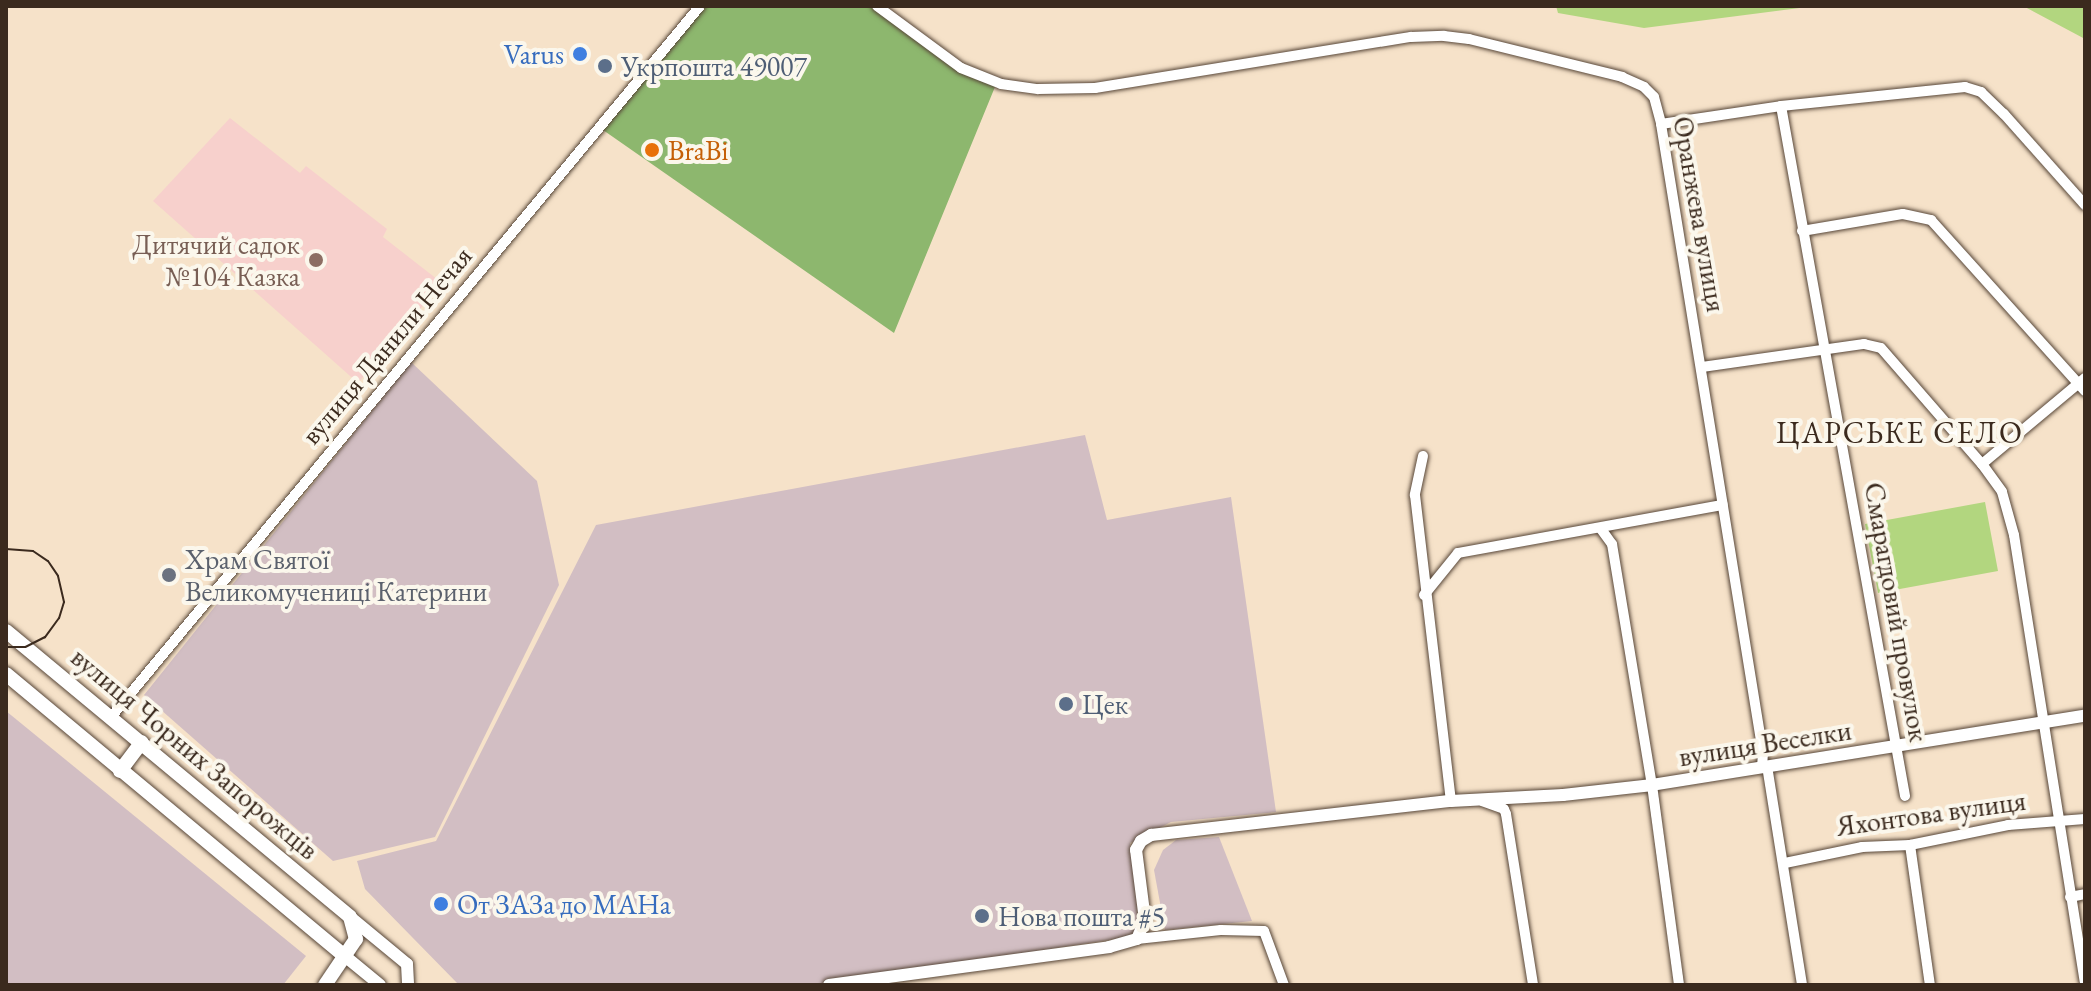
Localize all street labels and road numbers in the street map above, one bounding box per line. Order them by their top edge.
street label: Оранжева вулиця [1666,114,1734,314]
street label: вулиця Данили Нечая [294,239,478,451]
street label: Смарагдовий провулок [1858,480,1936,744]
street label: вулиця Чорних Запорожців [65,640,325,866]
street label: вулиця Веселки [1676,713,1854,773]
street label: Яхонтова вулиця [1834,783,2028,843]

